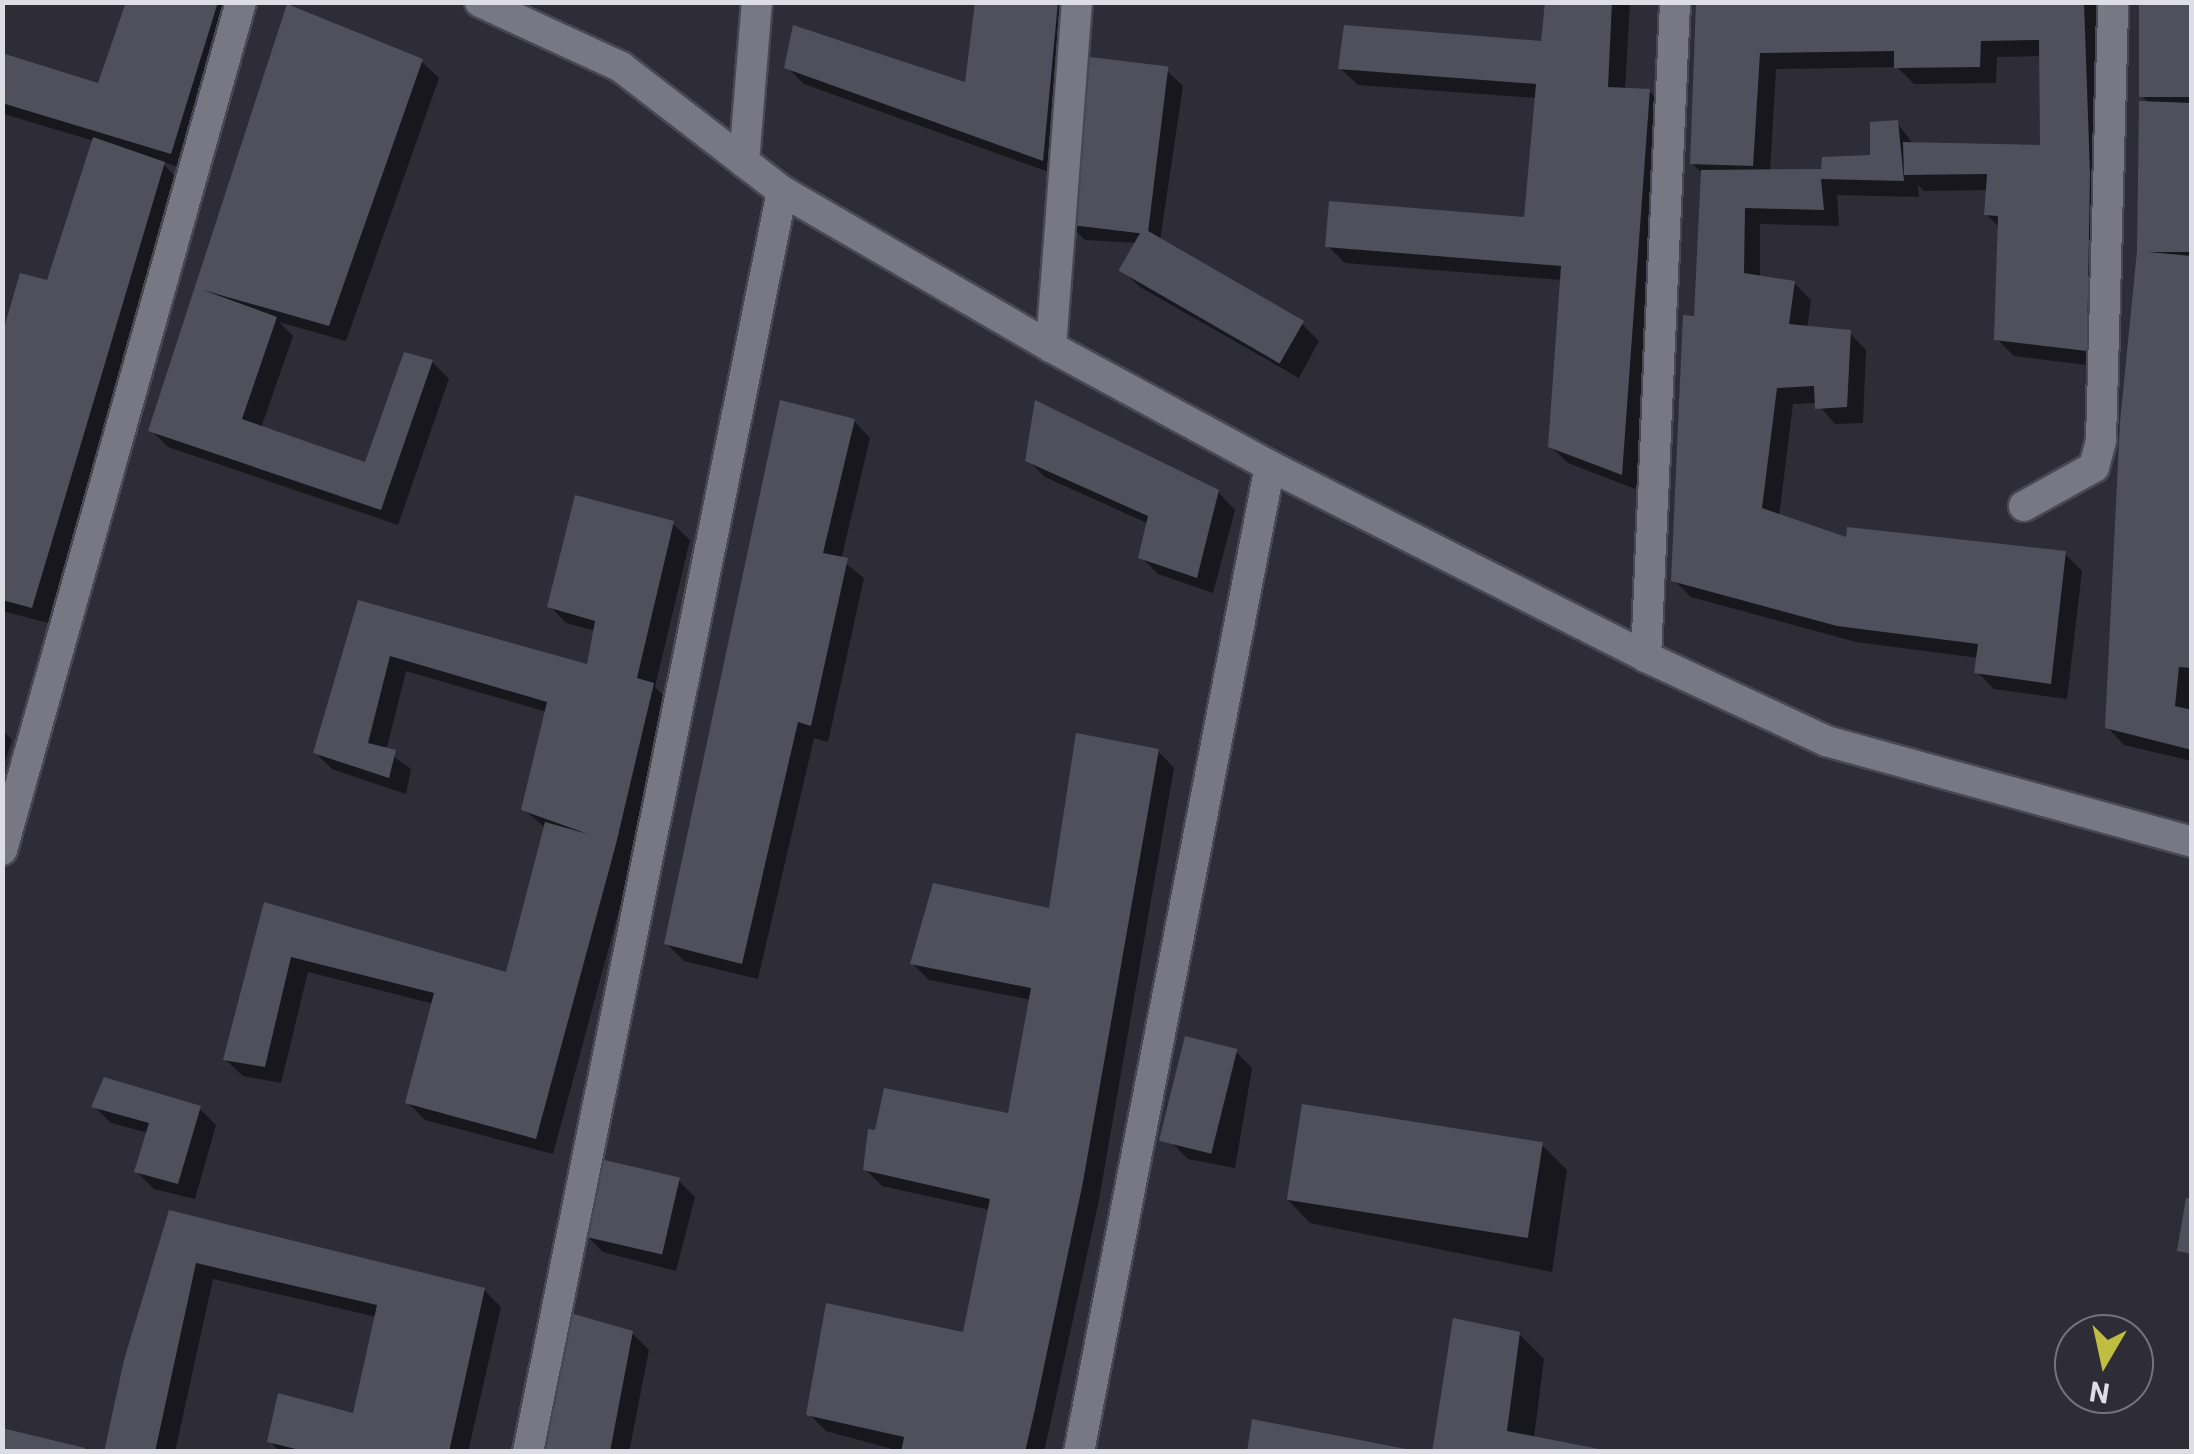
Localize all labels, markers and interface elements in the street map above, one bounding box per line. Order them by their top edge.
north arrow [2054,1314,2154,1414]
text: N [2087,1374,2112,1410]

